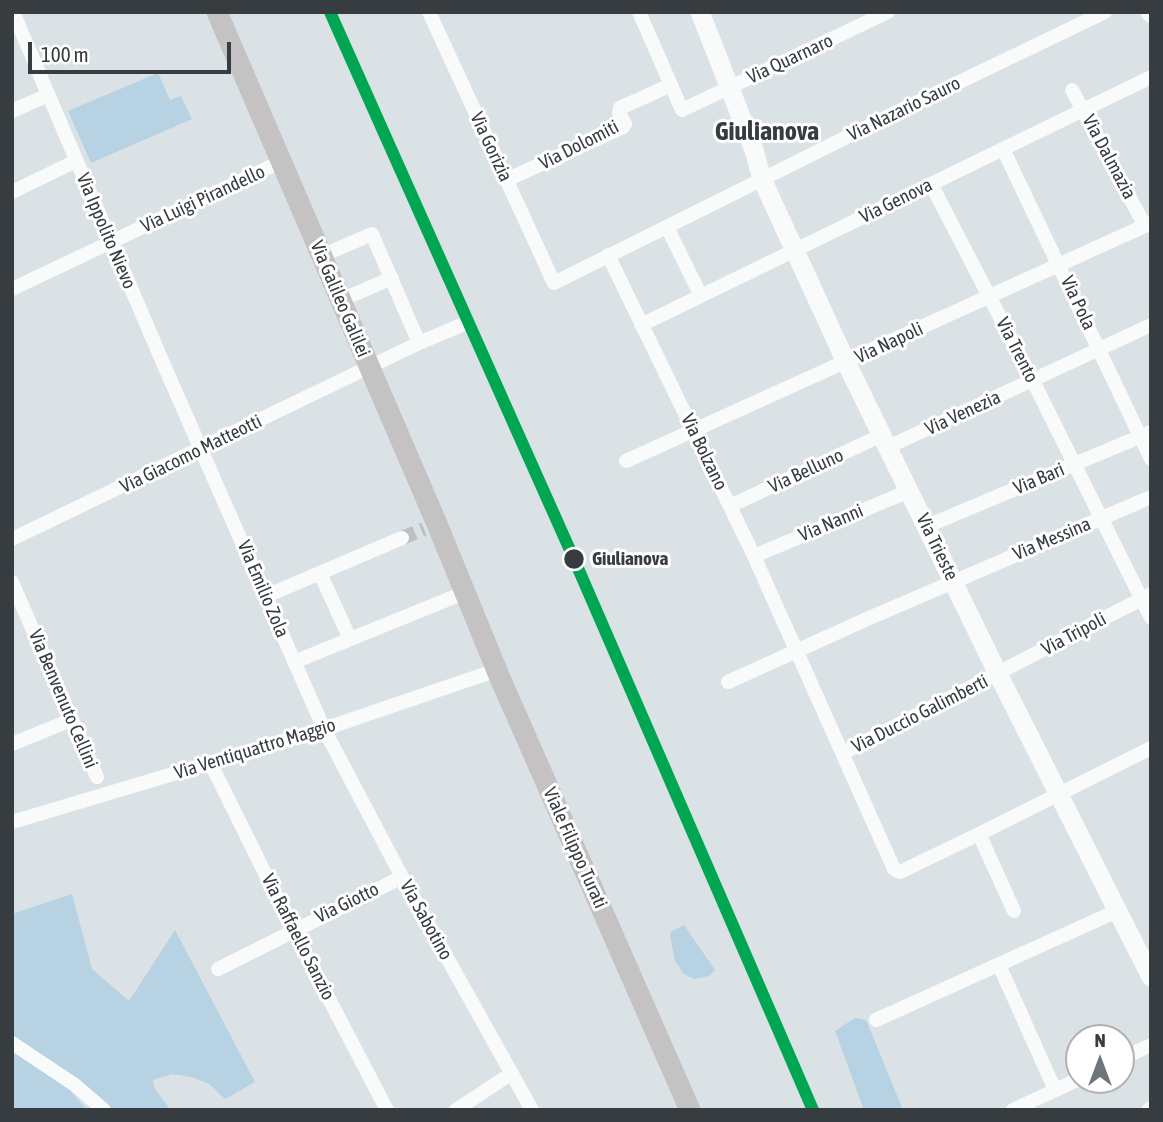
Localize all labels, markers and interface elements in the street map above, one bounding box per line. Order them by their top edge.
scale bar [32,28,234,72]
street label: Via Quarnaro [743,29,837,89]
text: 100 m [41,42,89,66]
street label: Via Nazario Sauro [844,72,964,146]
street label: Via Gorizia [465,109,517,185]
street label: Via Dalmazia [1077,111,1141,203]
street label: Via Dolomiti [535,115,623,175]
district label: Giulianova [715,116,819,148]
street label: Via Luigi Pirandello [137,160,269,238]
street label: Via Ippolito Nievo [71,170,141,292]
street label: Via Genova [856,174,936,228]
street label: Via Galileo Galilei [305,237,375,361]
street label: Via Pola [1056,272,1100,334]
street label: Via Trento [991,314,1043,386]
street label: Via Napoli [851,317,927,369]
street label: Via Venezia [922,386,1004,440]
street label: Via Giacomo Matteotti [116,410,266,498]
street label: Via Bolzano [676,410,732,494]
street label: Via Belluno [765,444,847,498]
street label: Via Bari [1010,458,1068,500]
street label: Via Nanni [795,499,867,547]
street label: Via Trieste [911,510,963,584]
street label: Via Messina [1010,512,1094,566]
street label: Via Emilio Zola [232,537,294,641]
marker: Giulianova [562,547,586,571]
place label: Giulianova [592,548,668,570]
street label: Via Tripoli [1038,608,1110,660]
street label: Via Benvenuto Cellini [23,626,103,772]
street label: Via Duccio Galimberti [848,670,992,758]
street label: Via Ventiquattro Maggio [172,714,338,784]
street label: Viale Filippo Turati [538,784,612,912]
street label: Via Raffaello Sanzio [256,870,340,1004]
street label: Via Sabotino [395,876,457,964]
street label: Via Giotto [311,878,383,928]
north arrow [1065,1024,1135,1094]
text: N [1094,1029,1106,1051]

